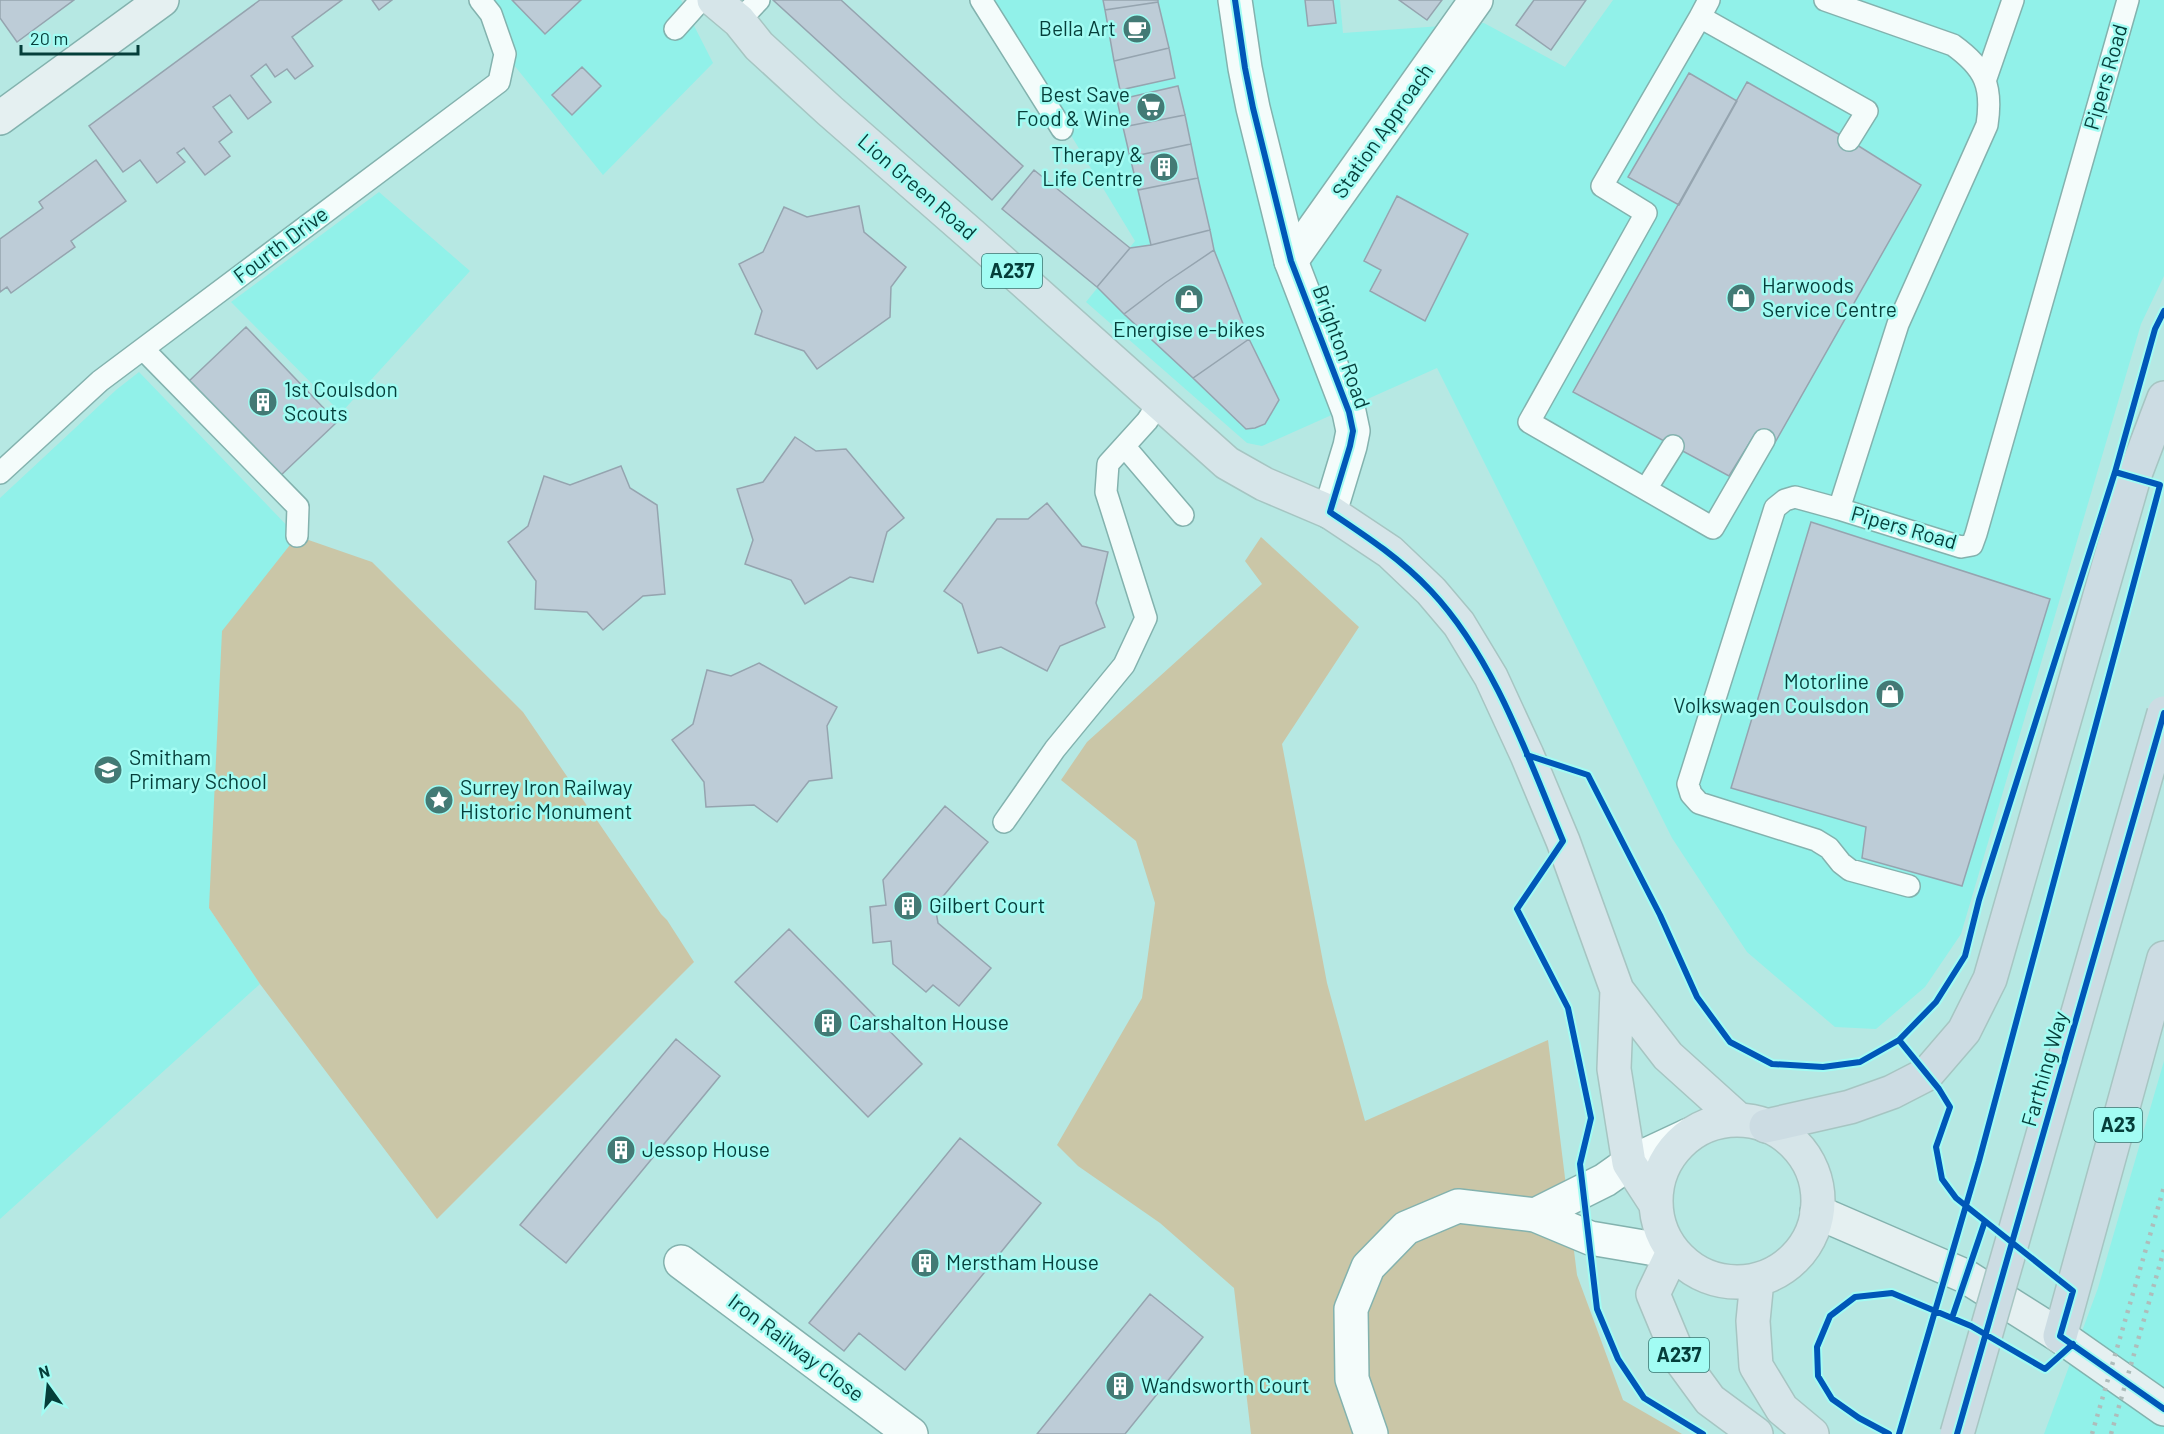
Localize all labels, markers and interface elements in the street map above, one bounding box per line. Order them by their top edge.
cafe icon: Bella Art [1121,13,1153,45]
place label: Bella Art [1039,15,1116,40]
scale bar [21,18,138,56]
street label: Pipers Road [2078,21,2132,132]
text: 20 m [30,27,68,49]
street label: Station Approach [1326,58,1437,202]
place label: Best Save Food & Wine [1016,81,1130,130]
supermarket icon: Best Save Food & Wine [1135,91,1167,123]
street label: Lion Green Road [854,128,982,244]
place label: Therapy & Life Centre [1042,141,1143,190]
building icon: Therapy & Life Centre [1148,151,1180,183]
street label: Fourth Drive [228,200,332,287]
road number: A237 [982,254,1042,288]
place label: Harwoods Service Centre [1762,272,1897,321]
street label: Brighton Road [1309,281,1376,412]
shop icon: Harwoods Service Centre [1725,282,1757,314]
shop icon: Energise e-bikes [1173,283,1205,315]
place label: Energise e-bikes [1113,316,1265,341]
place label: 1st Coulsdon Scouts [284,376,398,425]
building icon: 1st Coulsdon Scouts [247,386,279,418]
street label: Pipers Road [1849,500,1960,554]
place label: Motorline Volkswagen Coulsdon [1673,668,1869,717]
shop icon: Motorline Volkswagen Coulsdon [1874,678,1906,710]
place label: Smitham Primary School [129,744,267,793]
school or university icon: Smitham Primary School [92,754,124,786]
place label: Surrey Iron Railway Historic Monument [460,774,633,823]
place icon: Surrey Iron Railway Historic Monument [423,784,455,816]
building icon: Gilbert Court [892,890,924,922]
place label: Gilbert Court [929,892,1045,917]
building icon: Carshalton House [812,1007,844,1039]
street label: Farthing Way [2015,1008,2072,1129]
place label: Carshalton House [849,1009,1009,1034]
road number: A23 [2094,1108,2142,1142]
building icon: Jessop House [605,1134,637,1166]
place label: Jessop House [642,1136,770,1161]
building icon: Merstham House [909,1247,941,1279]
place label: Merstham House [946,1249,1099,1274]
street label: Iron Railway Close [724,1288,870,1406]
road number: A237 [1649,1338,1709,1372]
north arrow [18,1356,78,1416]
text: N [36,1360,52,1382]
building icon: Wandsworth Court [1104,1370,1136,1402]
place label: Wandsworth Court [1141,1372,1310,1397]

